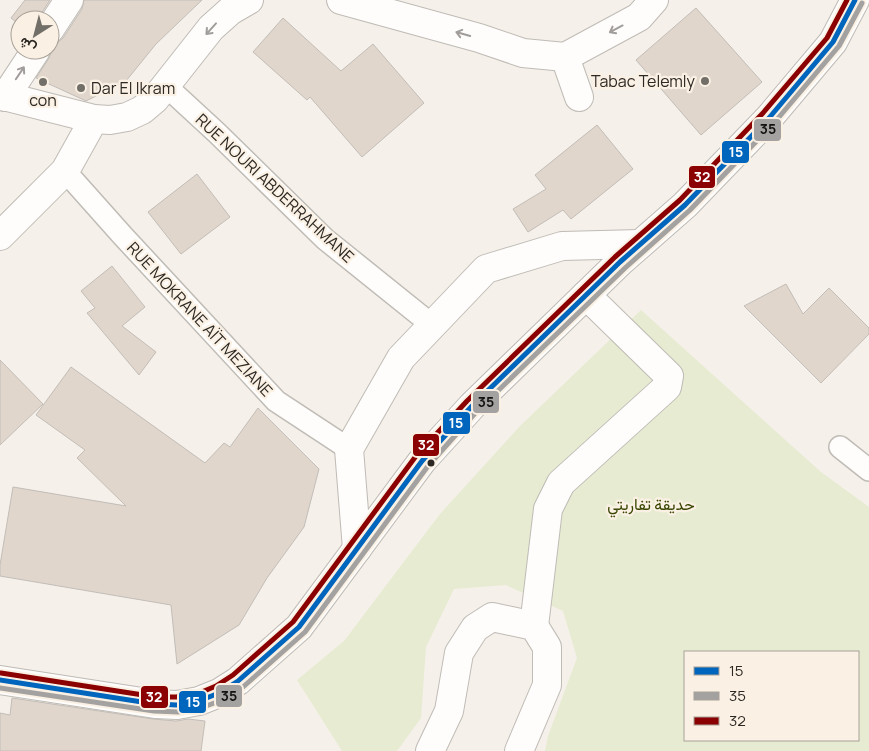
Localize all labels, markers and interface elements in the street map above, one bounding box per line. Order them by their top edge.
north arrow [10,10,60,60]
one-way arrow [205,23,217,36]
one-way arrow [608,24,623,34]
one-way arrow [456,29,472,39]
text: ش [15,33,39,59]
one-way arrow [15,67,25,81]
place label: Tabac Telemly [591,70,696,92]
marker: Tabac Telemly [699,75,711,87]
marker: con [37,76,49,88]
place label: Dar El Ikram [91,77,175,99]
marker: Dar El Ikram [75,82,87,94]
place label: con [29,89,57,111]
street label: RUE NOURI ABDERRAHMANE [191,109,359,267]
line badge: 35 [753,118,782,142]
text: 35 [760,119,776,138]
line badge: 15 [721,140,750,164]
text: 15 [729,142,743,161]
line badge: 32 [688,165,716,189]
text: 32 [694,167,710,186]
street label: RUE MOKRANE AÏT MEZIANE [122,237,278,401]
line badge: 35 [472,390,500,414]
text: 35 [478,392,494,411]
line badge: 15 [442,411,471,435]
text: 15 [449,413,463,432]
line badge: 32 [412,433,440,457]
text: 32 [418,435,434,454]
unlabelled marker [426,458,436,468]
park label: حديقة تفاريتي [607,493,695,518]
legend [684,651,859,741]
text: 15 [729,660,744,681]
line badge: 35 [215,684,243,708]
line badge: 32 [140,685,169,709]
text: 35 [729,685,746,706]
text: 35 [221,686,237,705]
text: 32 [146,687,162,706]
line badge: 15 [178,690,207,714]
text: 15 [186,692,200,711]
text: 32 [729,710,746,731]

